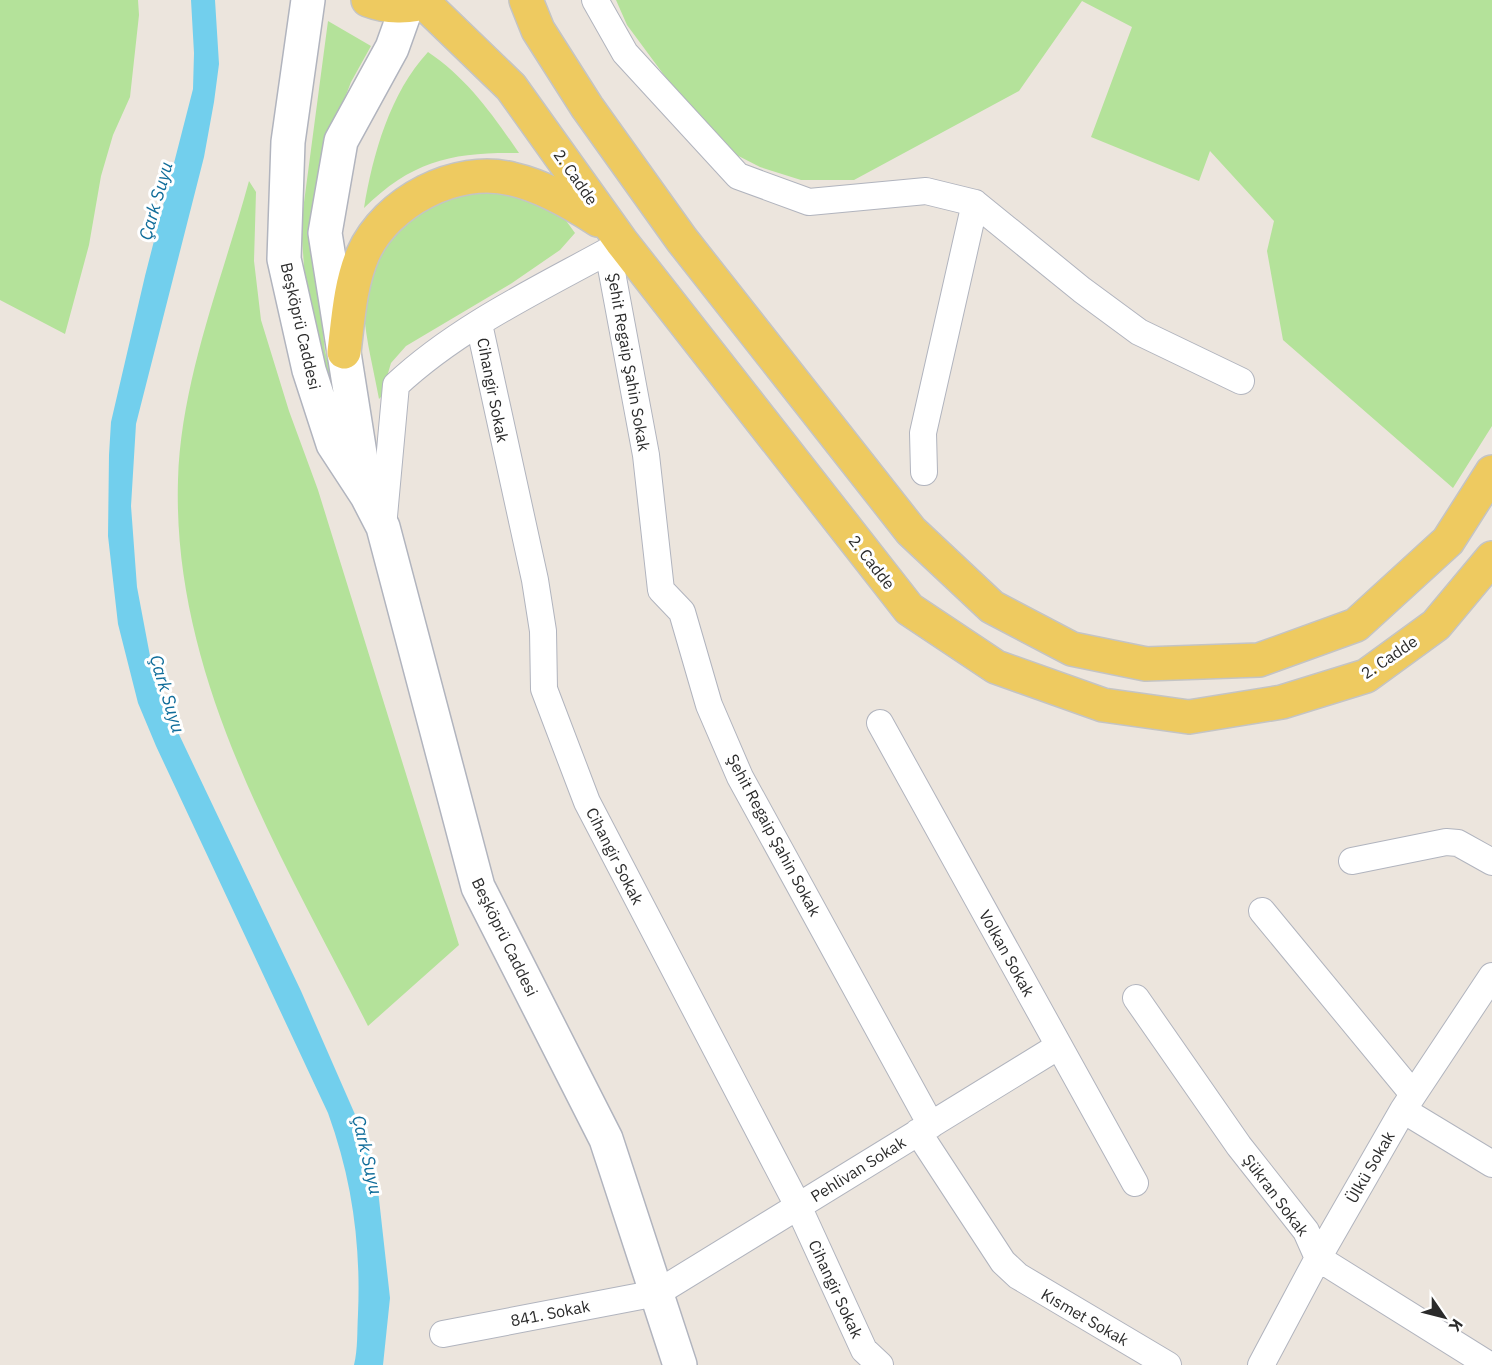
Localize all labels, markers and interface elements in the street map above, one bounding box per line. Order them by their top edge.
street label: 2. Cadde [550,145,603,209]
water label: Çark Suyu [133,159,178,243]
street label: Beşköprü Caddesi [277,261,325,391]
street label: Şehit Regaip Şahin Sokak [603,271,655,453]
street label: Cihangir Sokak [473,336,513,445]
street label: 2. Cadde [845,531,900,593]
street label: 2. Cadde [1357,631,1421,683]
water label: Çark Suyu [145,652,190,736]
street label: Şehit Regaip Şahin Sokak [723,751,826,920]
street label: Cihangir Sokak [582,804,648,908]
street label: Beşköprü Caddesi [468,874,542,1000]
street label: Volkan Sokak [975,906,1039,1000]
water label: Çark Suyu [347,1113,388,1197]
street label: Ülkü Sokak [1341,1127,1399,1207]
street label: Pehlivan Sokak [807,1132,910,1206]
street label: Şükran Sokak [1239,1150,1314,1240]
street label: Cihangir Sokak [804,1237,868,1342]
street label: Kısmet Sokak [1038,1284,1133,1350]
north arrow [1414,1287,1474,1347]
street label: 841. Sokak [509,1295,592,1330]
text: K [1445,1315,1468,1336]

